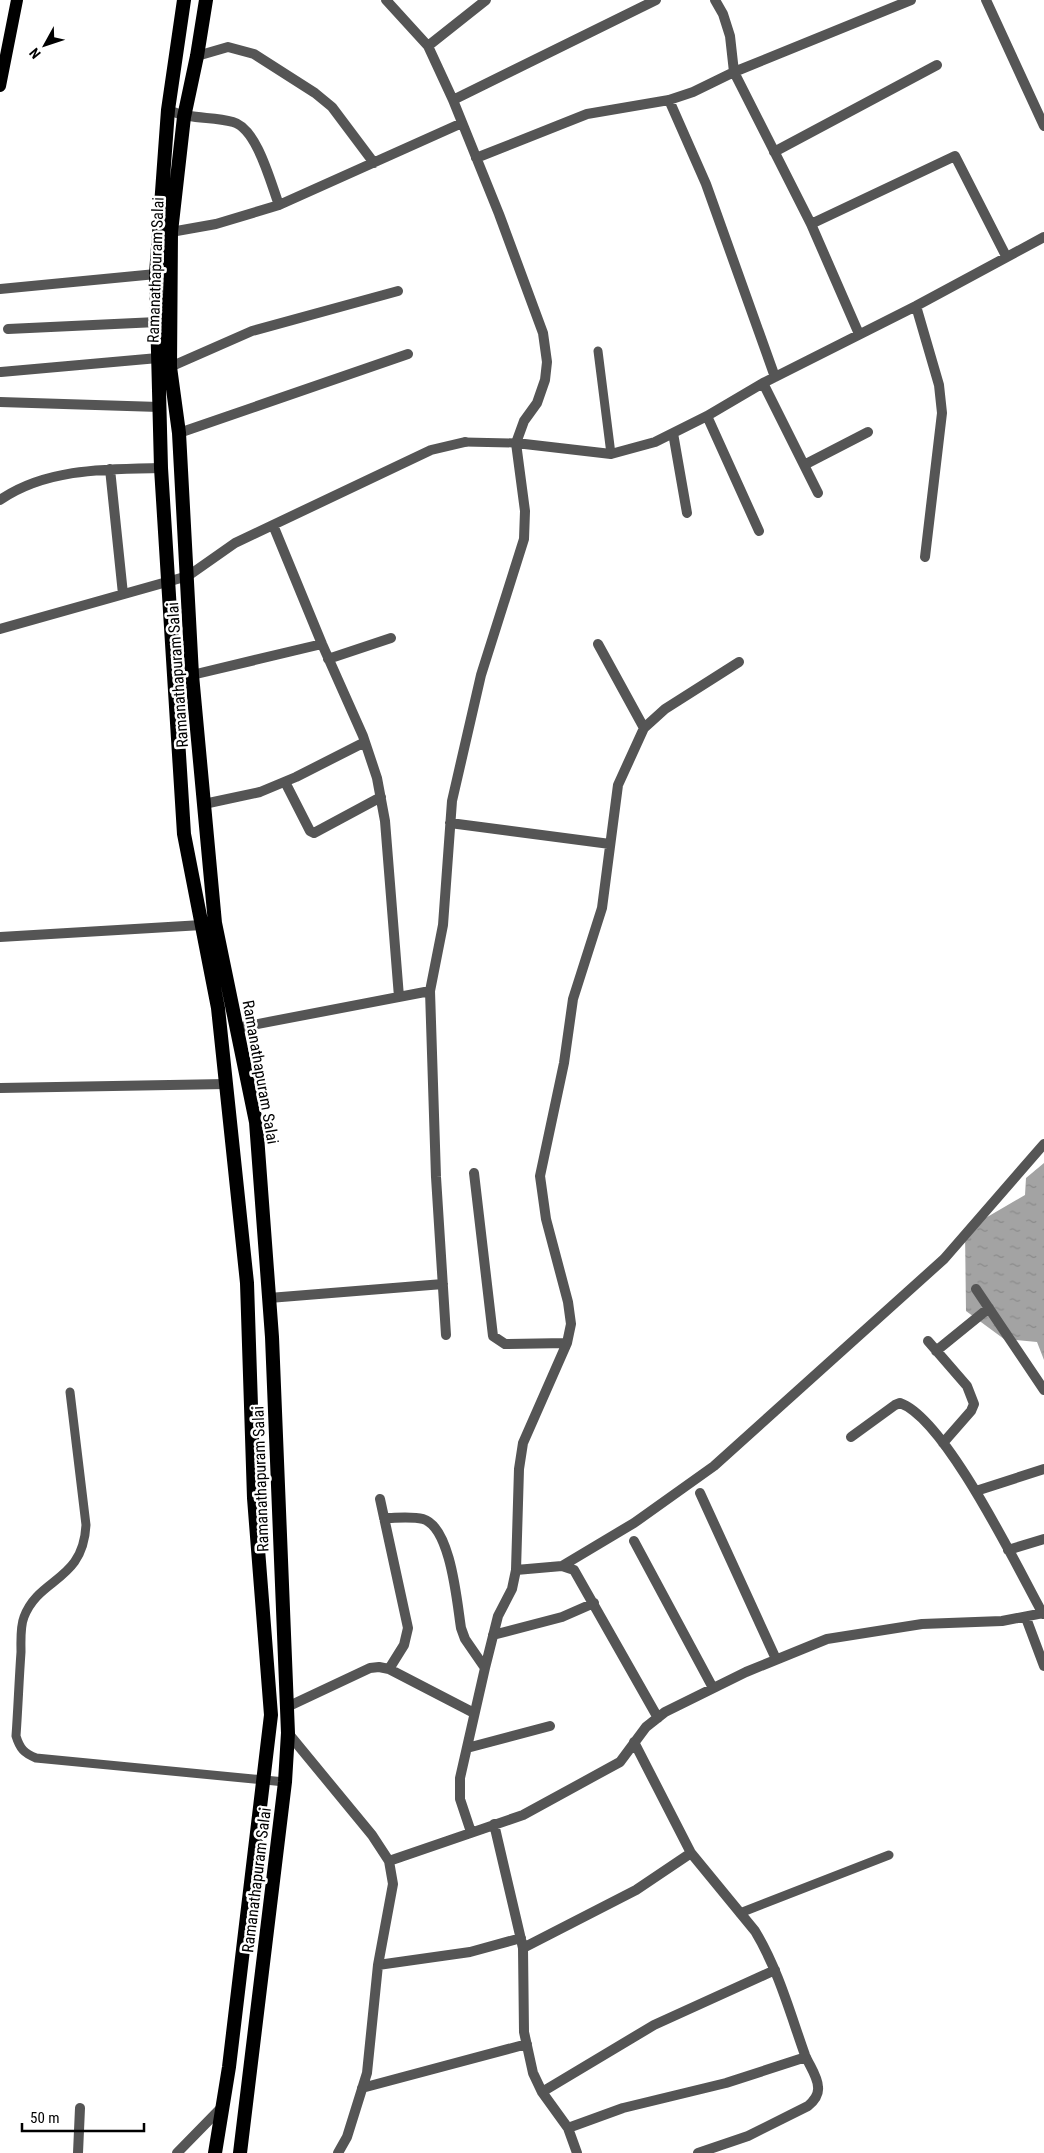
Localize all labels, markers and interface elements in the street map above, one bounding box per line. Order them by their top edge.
north arrow [20,20,70,70]
text: N [26,45,44,62]
street label: Ramanathapuram Salai [143,197,168,343]
street label: Ramanathapuram Salai [163,602,192,748]
street label: Ramanathapuram Salai [238,999,283,1146]
street label: Ramanathapuram Salai [248,1406,273,1552]
street label: Ramanathapuram Salai [238,1806,275,1954]
scale bar [22,2100,145,2132]
text: 50 m [30,2109,60,2127]

